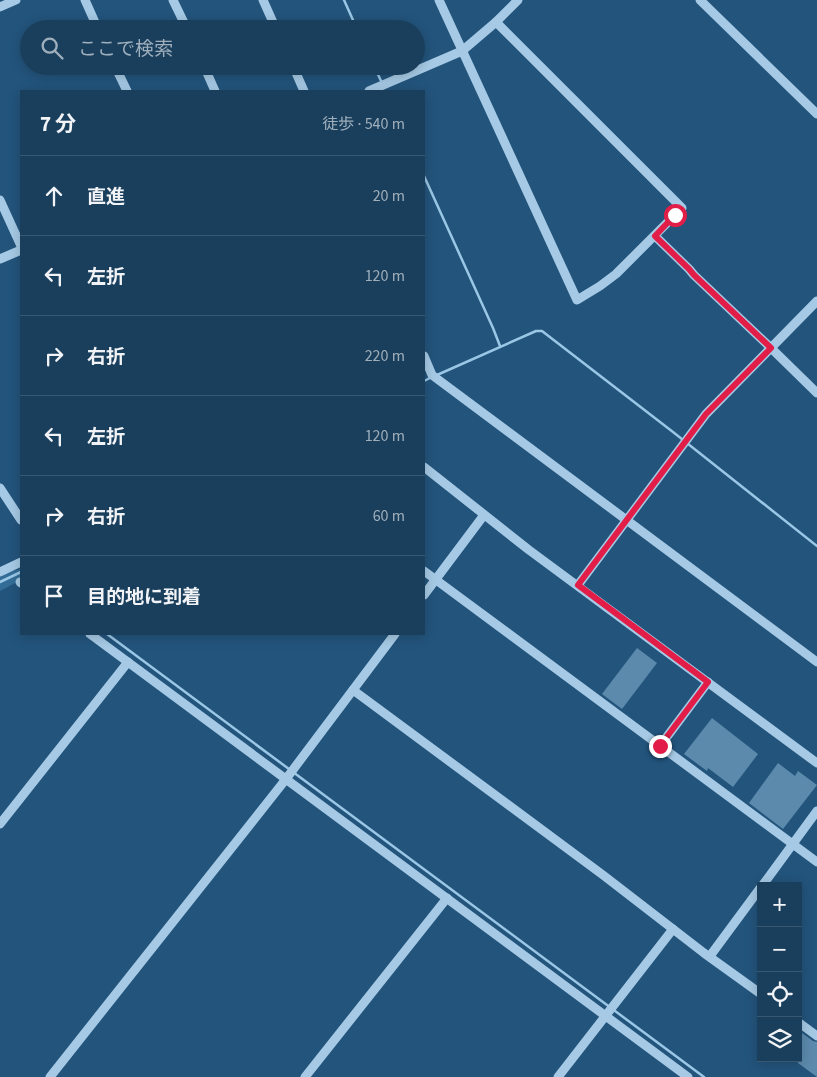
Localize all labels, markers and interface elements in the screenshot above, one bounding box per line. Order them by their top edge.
search box [20,20,425,75]
icon: search [38,34,66,62]
text: ここで検索 [78,36,173,63]
text: 7 分 [40,109,76,139]
text: 徒歩 · 540 m [322,113,405,135]
icon: ahead [40,182,68,210]
text: 直進 [87,184,125,211]
text: 20 m [373,185,405,207]
route start [664,204,687,227]
icon: left [40,262,68,290]
text: 左折 [87,264,125,291]
text: 120 m [365,265,405,287]
icon: right [40,342,68,370]
text: 右折 [87,344,125,371]
text: 220 m [365,345,405,367]
icon: left [40,422,68,450]
text: 左折 [87,424,125,451]
text: 120 m [365,425,405,447]
icon: right [40,502,68,530]
text: 右折 [87,504,125,531]
text: 60 m [373,505,405,527]
icon: arrive [40,582,68,610]
text: 目的地に到着 [87,584,201,611]
route end [649,735,672,758]
map controls [757,882,802,1062]
button: + [757,882,802,927]
button: − [757,927,802,972]
button: locate [757,972,802,1017]
button: layers [757,1017,802,1062]

